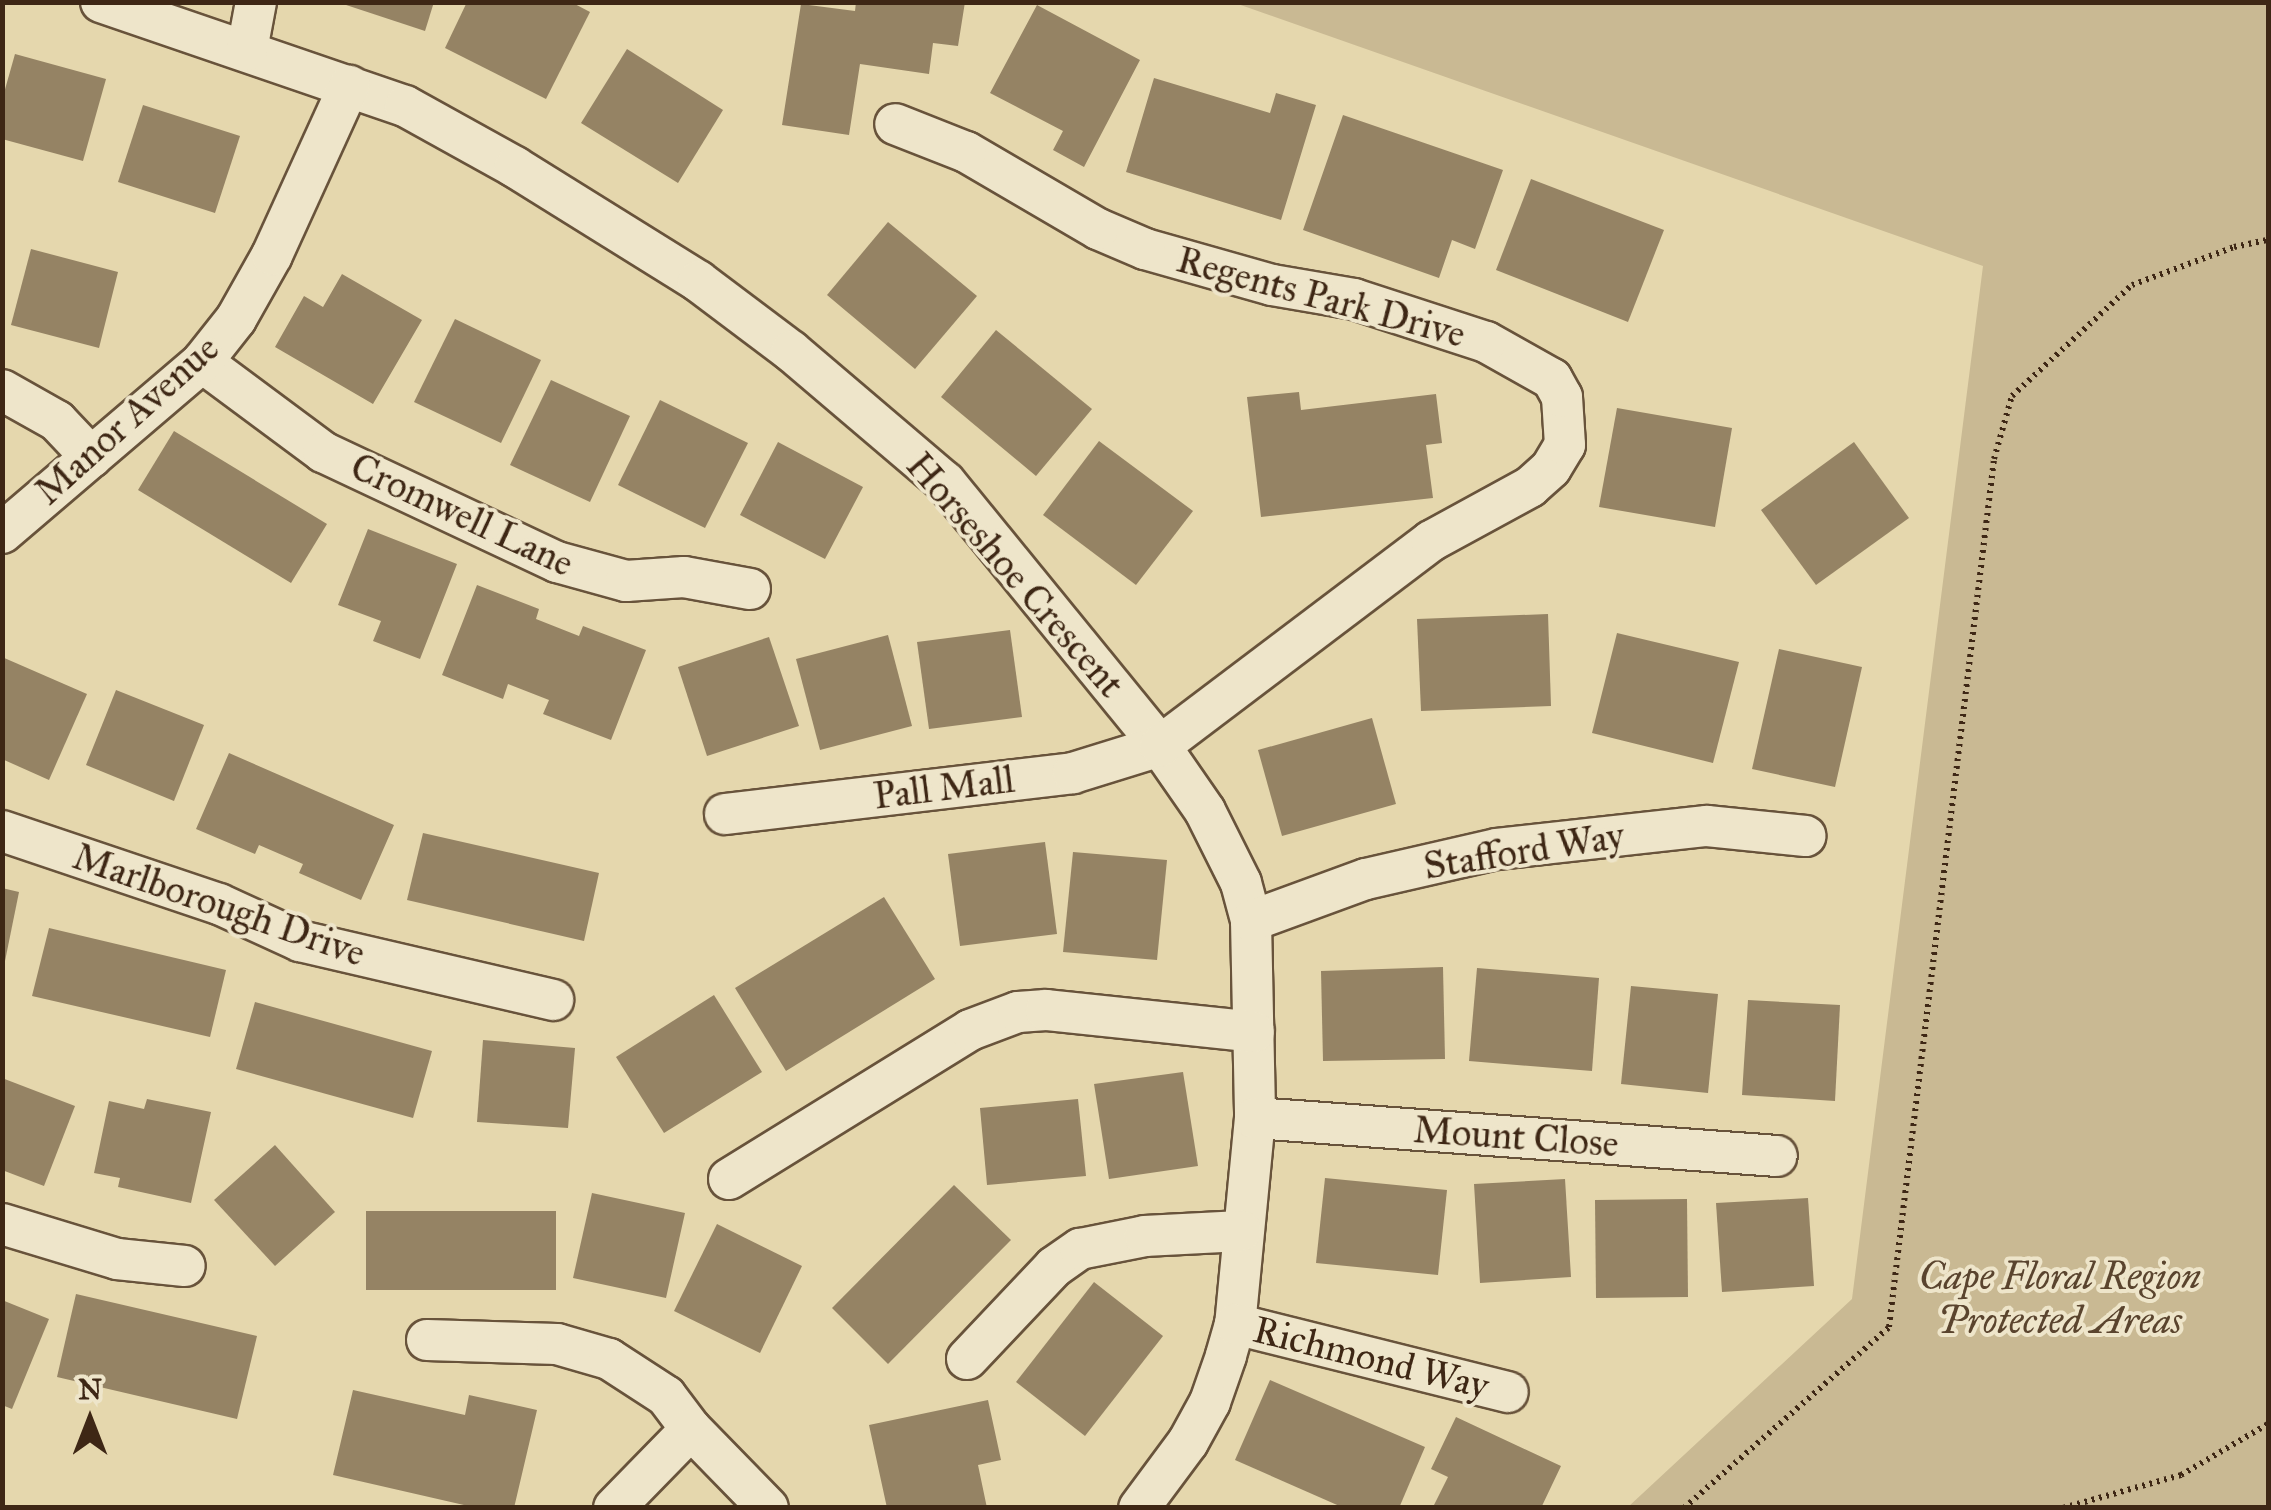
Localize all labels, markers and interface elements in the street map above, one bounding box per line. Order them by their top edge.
street label: Regents Park Drive [1172,237,1470,357]
street label: Manor Avenue [26,326,228,514]
street label: Horseshoe Crescent [896,443,1134,707]
street label: Cromwell Lane [343,444,581,586]
street label: Pall Mall [871,757,1017,819]
street label: Stafford Way [1421,813,1627,889]
street label: Marlborough Drive [67,834,371,976]
street label: Mount Close [1412,1107,1620,1167]
park label: Cape Floral Region Protected Areas [1919,1254,2201,1344]
street label: Richmond Way [1249,1307,1493,1409]
north arrow [40,1370,140,1470]
text: N [78,1372,102,1407]

